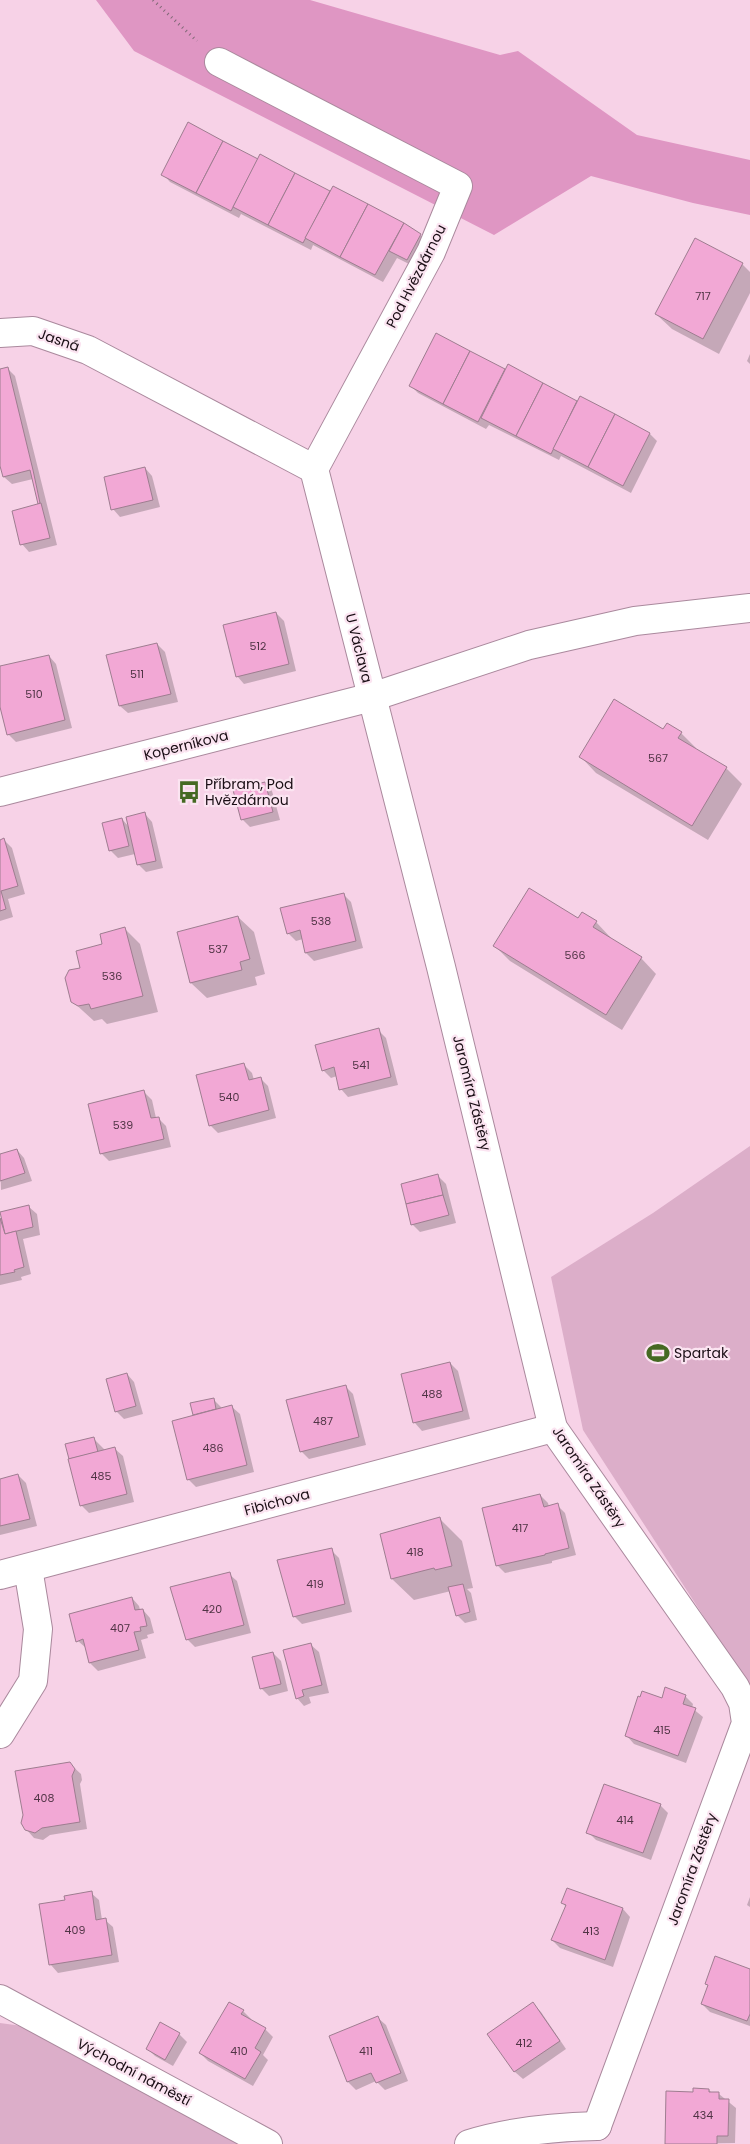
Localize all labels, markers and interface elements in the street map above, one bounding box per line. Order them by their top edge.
street label: Pod Hvězdárnou [381,221,451,331]
house number: 717 [695,288,711,304]
street label: Jasná [36,324,82,356]
street label: U Václava [341,611,377,685]
house number: 512 [250,638,266,654]
house number: 511 [130,666,144,682]
house number: 510 [25,686,43,702]
street label: Koperníkova [142,725,230,765]
house number: 567 [648,750,668,766]
place label: Příbram, Pod Hvězdárnou [205,774,293,810]
bus stop icon: Příbram, Pod Hvězdárnou [176,779,202,805]
house number: 538 [311,913,331,929]
house number: 537 [208,941,228,957]
house number: 566 [565,947,585,963]
house number: 536 [102,968,122,984]
street label: Jaromíra Zástěry [448,1033,496,1153]
house number: 541 [352,1057,370,1073]
house number: 540 [219,1089,239,1105]
house number: 539 [113,1117,133,1133]
sports icon: Spartak [645,1340,671,1366]
place label: Spartak [674,1343,729,1363]
house number: 488 [422,1386,442,1402]
house number: 487 [313,1413,333,1429]
street label: Jaromíra Zástěry [548,1422,631,1532]
house number: 486 [203,1440,223,1456]
house number: 485 [91,1468,111,1484]
street label: Fibichova [242,1484,312,1520]
house number: 417 [512,1520,528,1536]
house number: 418 [406,1544,424,1560]
house number: 419 [306,1576,324,1592]
house number: 420 [202,1601,222,1617]
house number: 407 [110,1620,130,1636]
house number: 415 [653,1722,671,1738]
house number: 408 [34,1790,54,1806]
street label: Jaromíra Zástěry [662,1810,722,1928]
house number: 414 [616,1812,634,1828]
house number: 409 [65,1922,85,1938]
house number: 413 [583,1923,599,1939]
street label: Východní náměstí [73,2033,195,2111]
house number: 412 [516,2035,532,2051]
house number: 410 [230,2043,248,2059]
house number: 411 [359,2043,373,2059]
house number: 434 [693,2107,713,2123]

